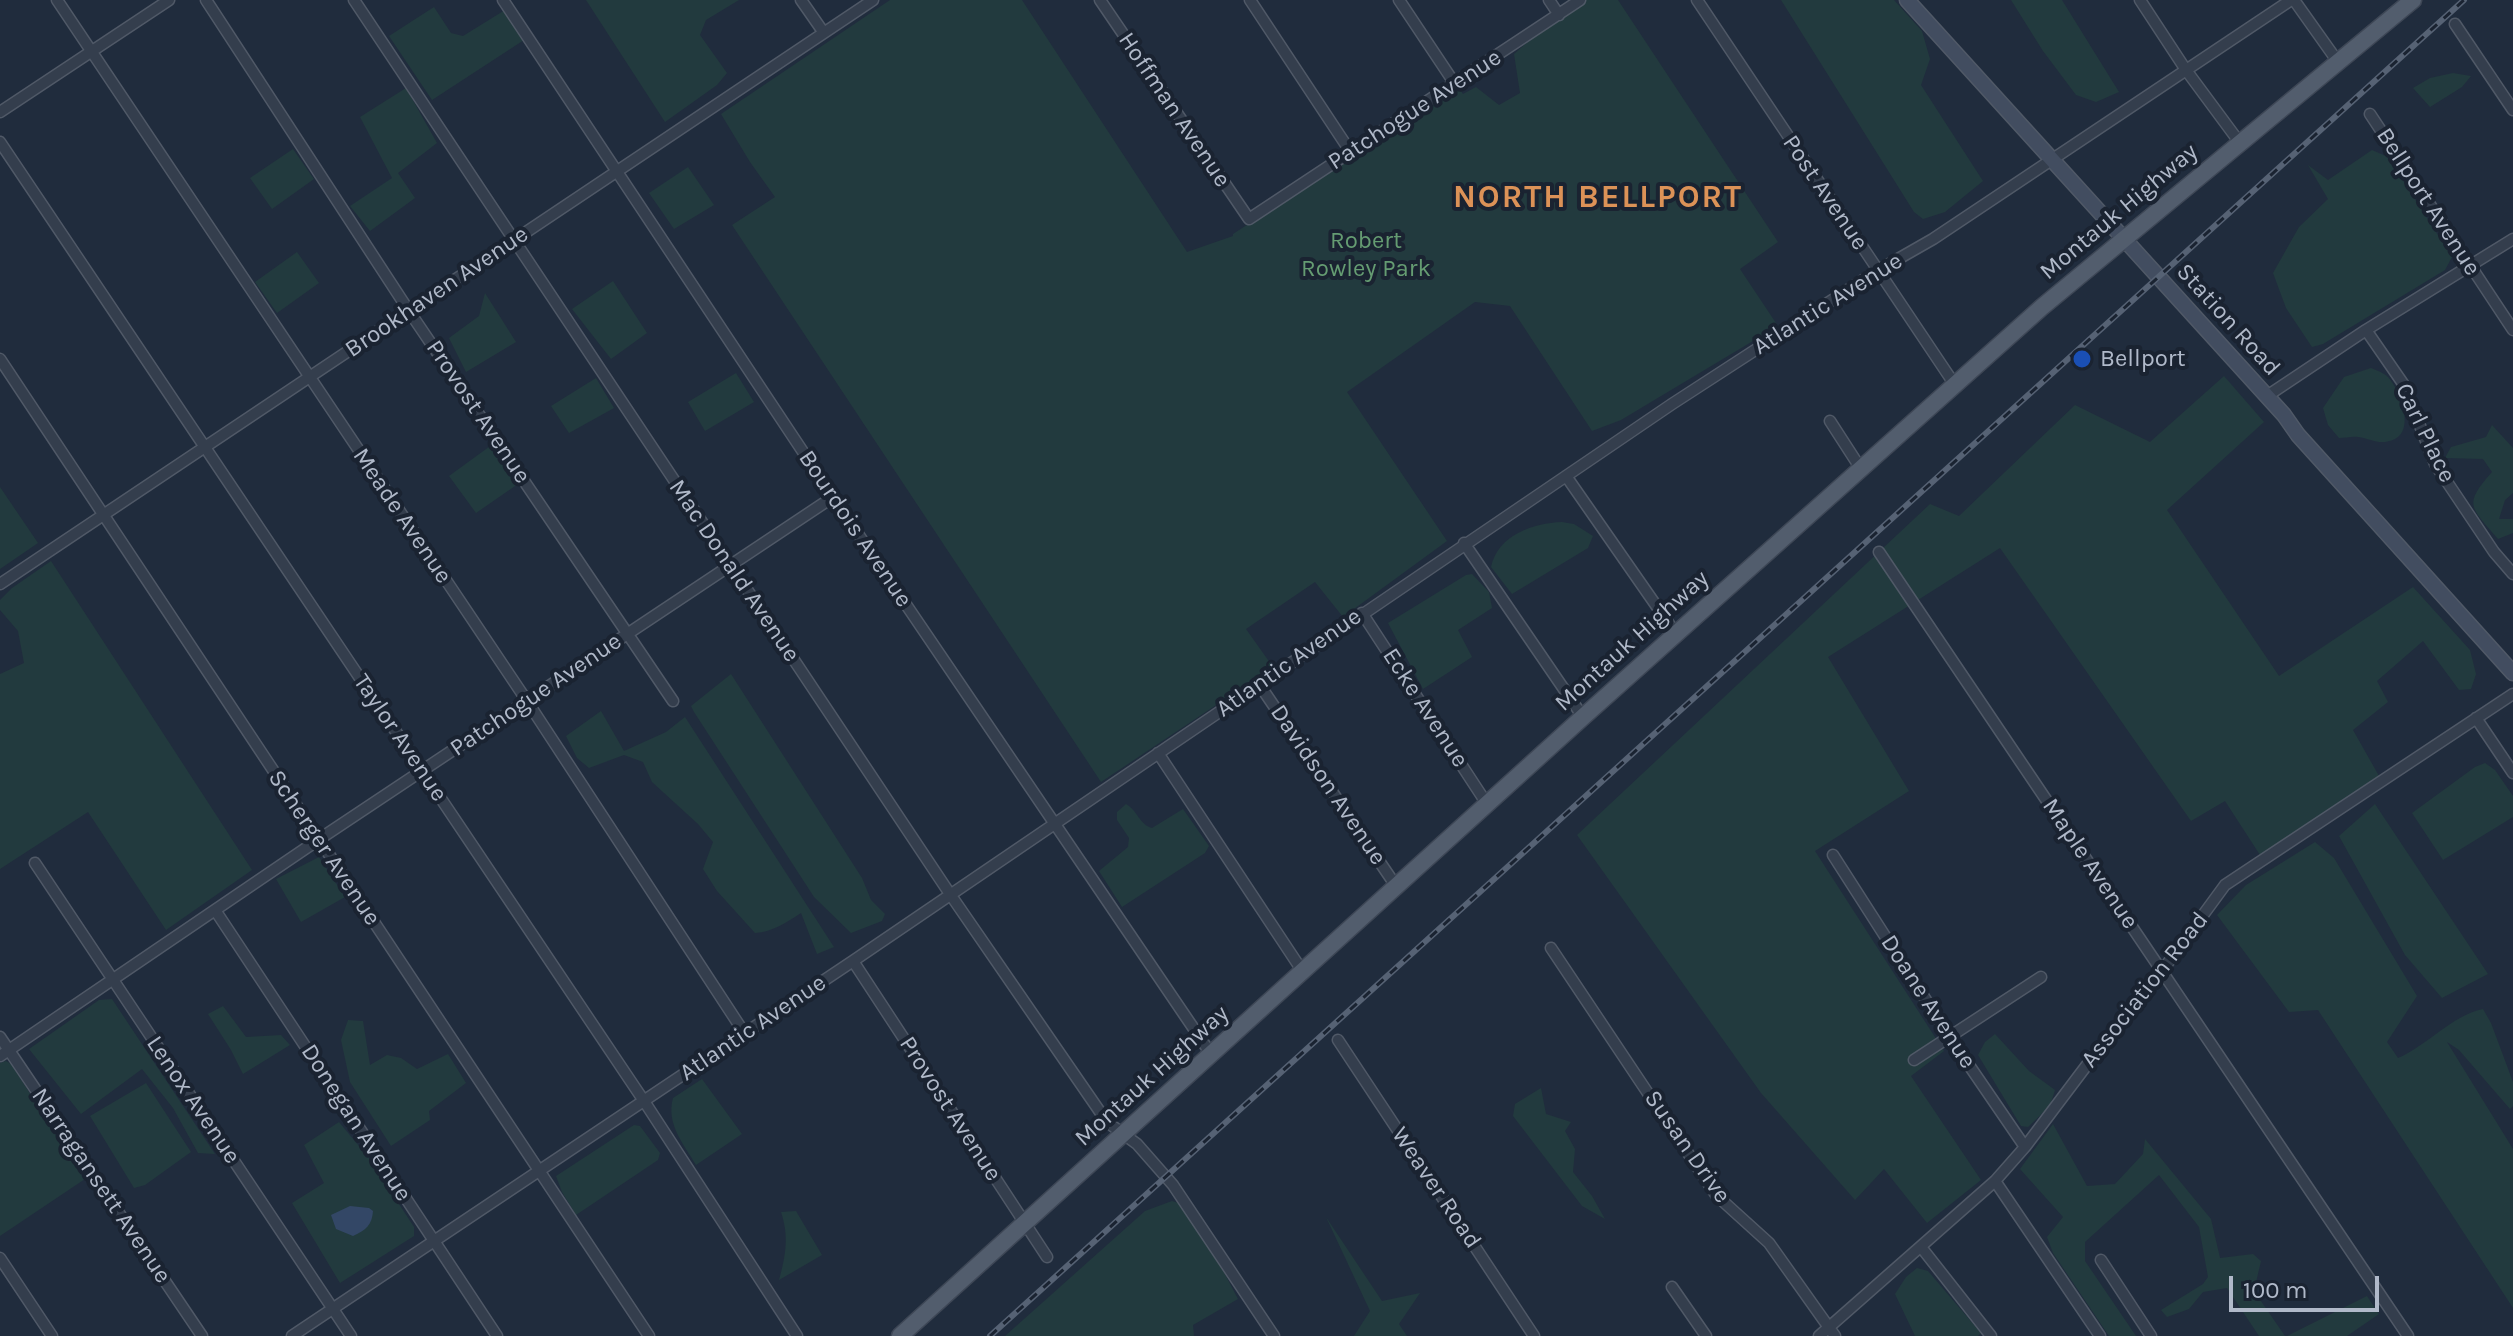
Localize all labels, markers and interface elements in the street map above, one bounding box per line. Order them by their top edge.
street label: Hoffman Avenue [1112,27,1236,193]
street label: Patchogue Avenue [1323,43,1507,177]
street label: Bellport Avenue [2370,123,2486,281]
street label: Post Avenue [1776,130,1874,256]
street label: Montauk Highway [2034,138,2204,286]
district label: NORTH BELLPORT [1453,179,1743,217]
street label: Brookhaven Avenue [340,220,534,364]
park label: Robert Rowley Park [1301,227,1431,283]
street label: Atlantic Avenue [1748,247,1908,361]
street label: Station Road [2170,258,2286,382]
street label: Provost Avenue [419,335,537,489]
place label: Bellport [2100,345,2186,373]
marker: Bellport [2071,348,2093,370]
street label: Carl Place [2389,379,2461,487]
street label: Meade Avenue [346,443,458,589]
street label: Bourdois Avenue [792,445,918,613]
street label: Mac Donald Avenue [662,474,806,668]
street label: Montauk Highway [1549,564,1715,718]
street label: Atlantic Avenue [1211,602,1367,724]
street label: Patchogue Avenue [445,627,627,763]
street label: Ecke Avenue [1376,643,1474,773]
street label: Taylor Avenue [347,669,453,807]
street label: Davidson Avenue [1264,699,1392,871]
street label: Scherger Avenue [261,765,387,931]
street label: Maple Avenue [2036,793,2144,935]
street label: Association Road [2075,906,2215,1074]
street label: Doane Avenue [1874,930,1982,1074]
street label: Atlantic Avenue [674,968,832,1088]
street label: Montauk Highway [1069,999,1235,1153]
street label: Lenox Avenue [140,1031,246,1169]
street label: Provost Avenue [893,1031,1007,1187]
street label: Donegan Avenue [294,1039,418,1207]
street label: Narragansett Avenue [25,1083,177,1289]
street label: Susan Drive [1638,1085,1736,1209]
street label: Weaver Road [1385,1122,1487,1254]
scale bar [2233,1260,2383,1310]
text: 100 m [2243,1276,2308,1304]

